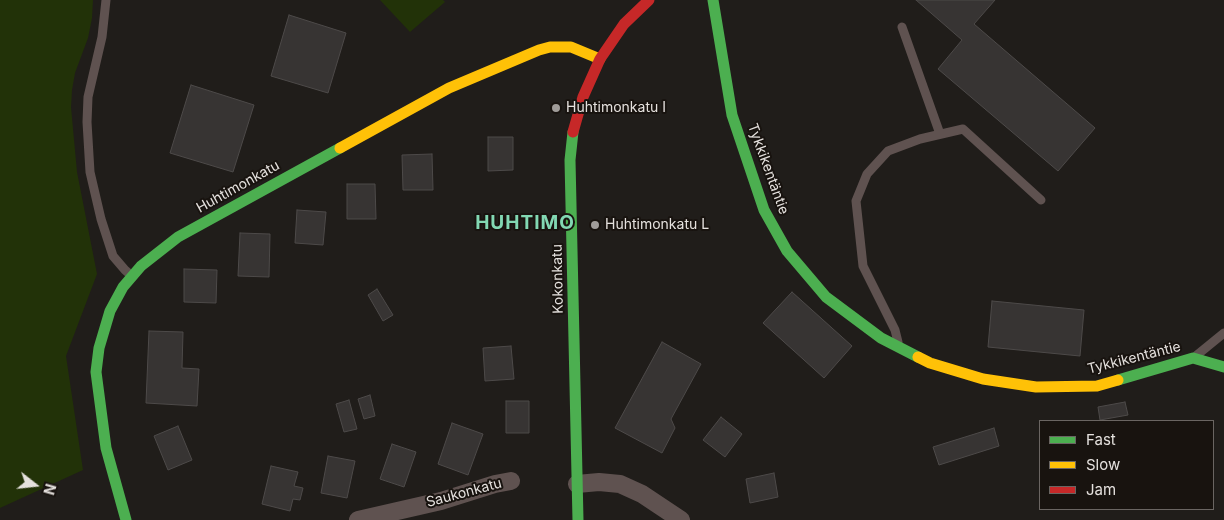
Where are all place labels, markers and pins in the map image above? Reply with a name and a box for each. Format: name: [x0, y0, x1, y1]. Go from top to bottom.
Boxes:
place label: Huhtimonkatu I: [566, 100, 666, 116]
marker: Huhtimonkatu I: [550, 102, 562, 114]
place label: Huhtimonkatu L: [605, 217, 709, 233]
marker: Huhtimonkatu L: [589, 219, 601, 231]

